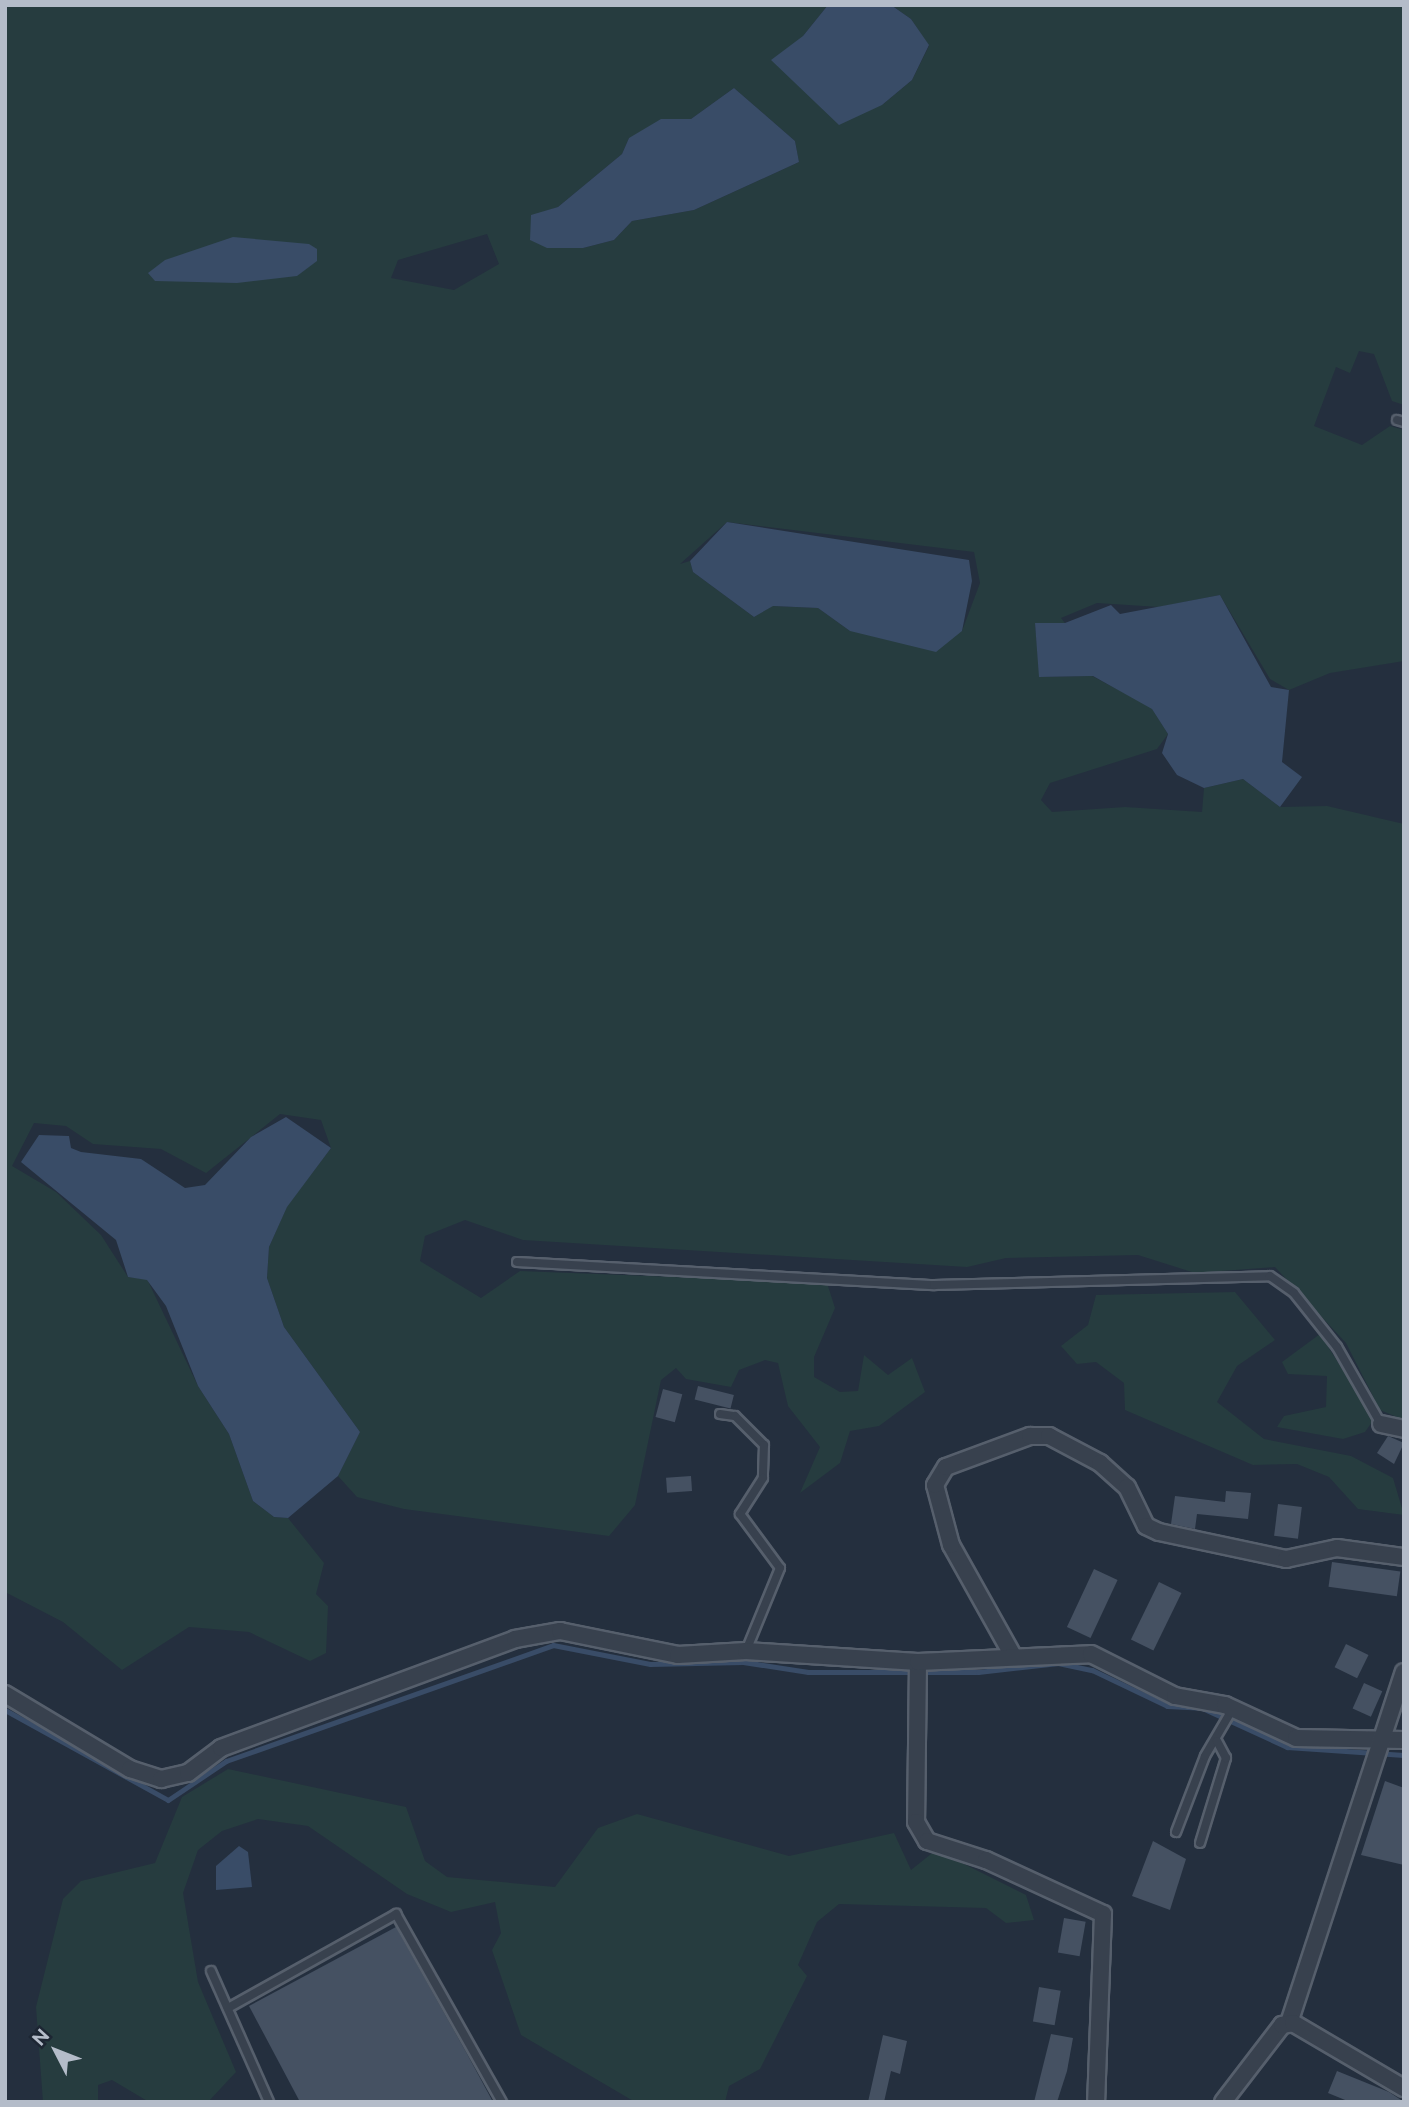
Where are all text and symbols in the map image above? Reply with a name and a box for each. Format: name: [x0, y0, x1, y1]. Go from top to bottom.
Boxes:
north arrow: [21, 2016, 91, 2086]
text: N: [27, 2024, 53, 2050]

